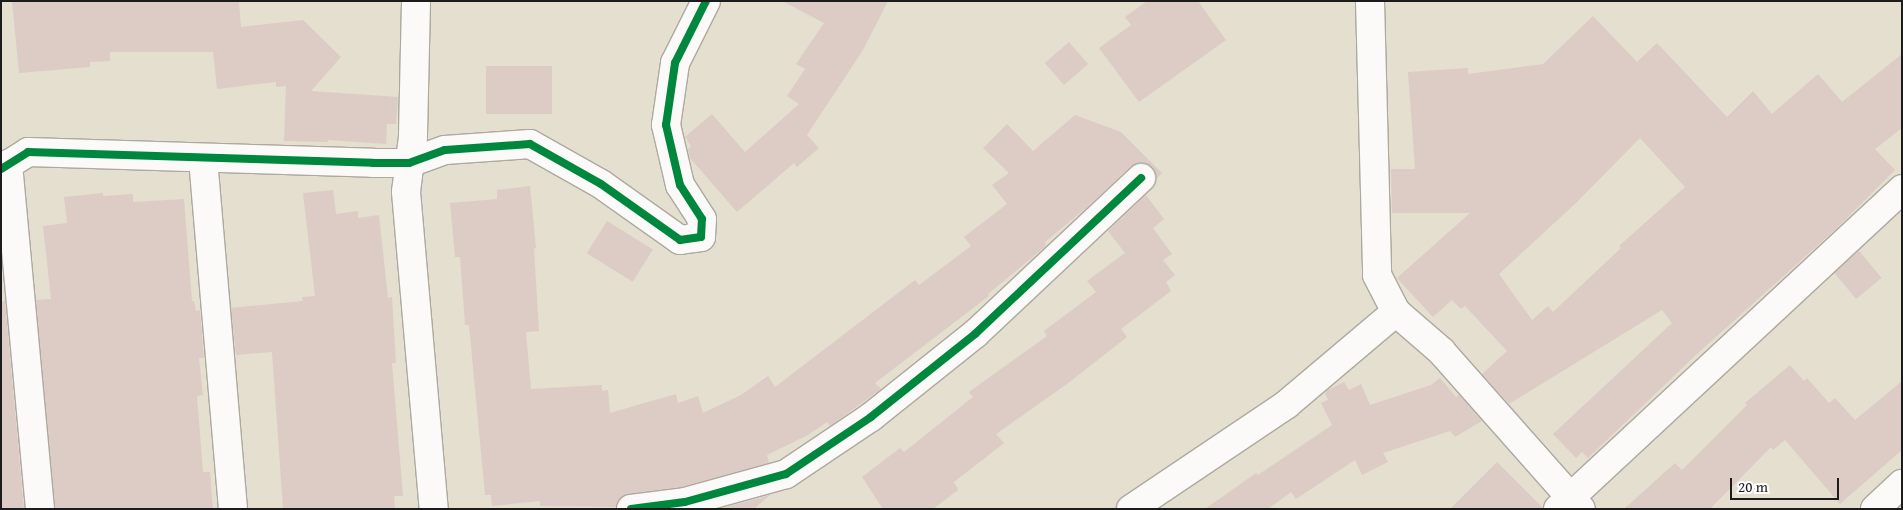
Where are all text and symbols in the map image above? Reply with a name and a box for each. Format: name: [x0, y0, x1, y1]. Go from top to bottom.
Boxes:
scale bar: [1733, 468, 1842, 500]
text: 20 m: [1738, 476, 1768, 497]

